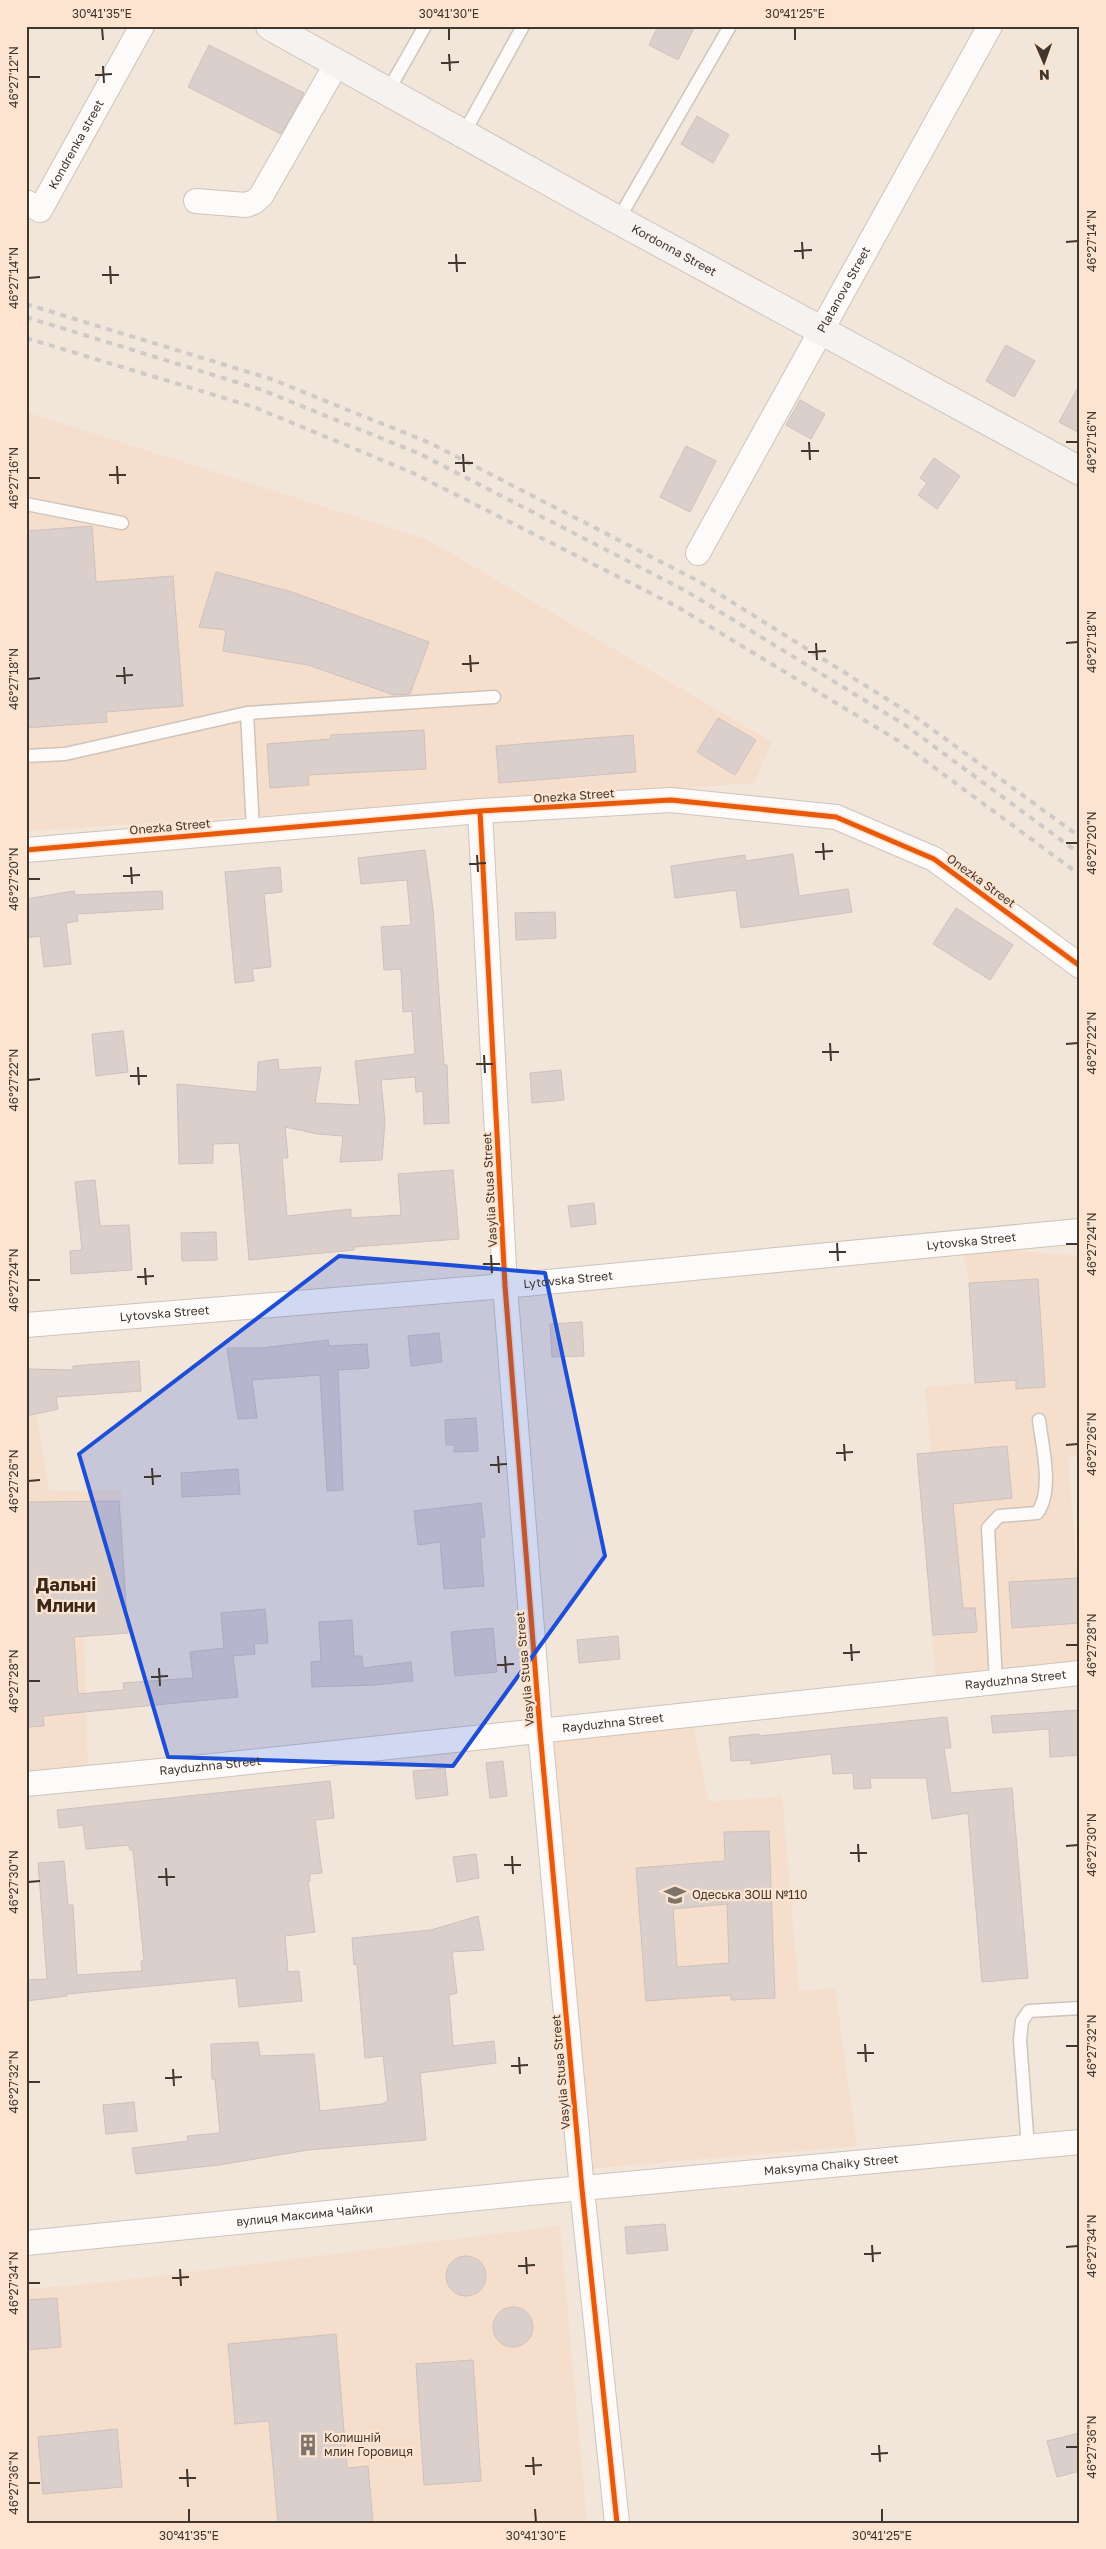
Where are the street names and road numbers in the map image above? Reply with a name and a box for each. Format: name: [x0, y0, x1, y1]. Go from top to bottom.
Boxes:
street label: Kondrenka street: [45, 97, 107, 192]
street label: Kordonna Street: [629, 221, 719, 279]
street label: Platanova Street: [814, 244, 873, 335]
street label: Onezka Street: [533, 785, 615, 806]
street label: Onezka Street: [129, 815, 211, 838]
street label: Onezka Street: [944, 851, 1019, 911]
street label: Vasylia Stusa Street: [479, 1132, 500, 1248]
street label: Lytovska Street: [926, 1229, 1017, 1253]
street label: Lytovska Street: [523, 1268, 614, 1291]
street label: Lytovska Street: [119, 1302, 210, 1324]
street label: Vasylia Stusa Street: [512, 1611, 537, 1727]
street label: Rayduzhna Street: [964, 1666, 1067, 1692]
street label: Rayduzhna Street: [561, 1710, 664, 1735]
street label: Rayduzhna Street: [159, 1753, 262, 1778]
street label: Vasylia Stusa Street: [548, 2014, 573, 2130]
street label: Maksyma Chaiky Street: [763, 2151, 899, 2178]
street label: вулиця Максима Чайки: [236, 2201, 374, 2229]

